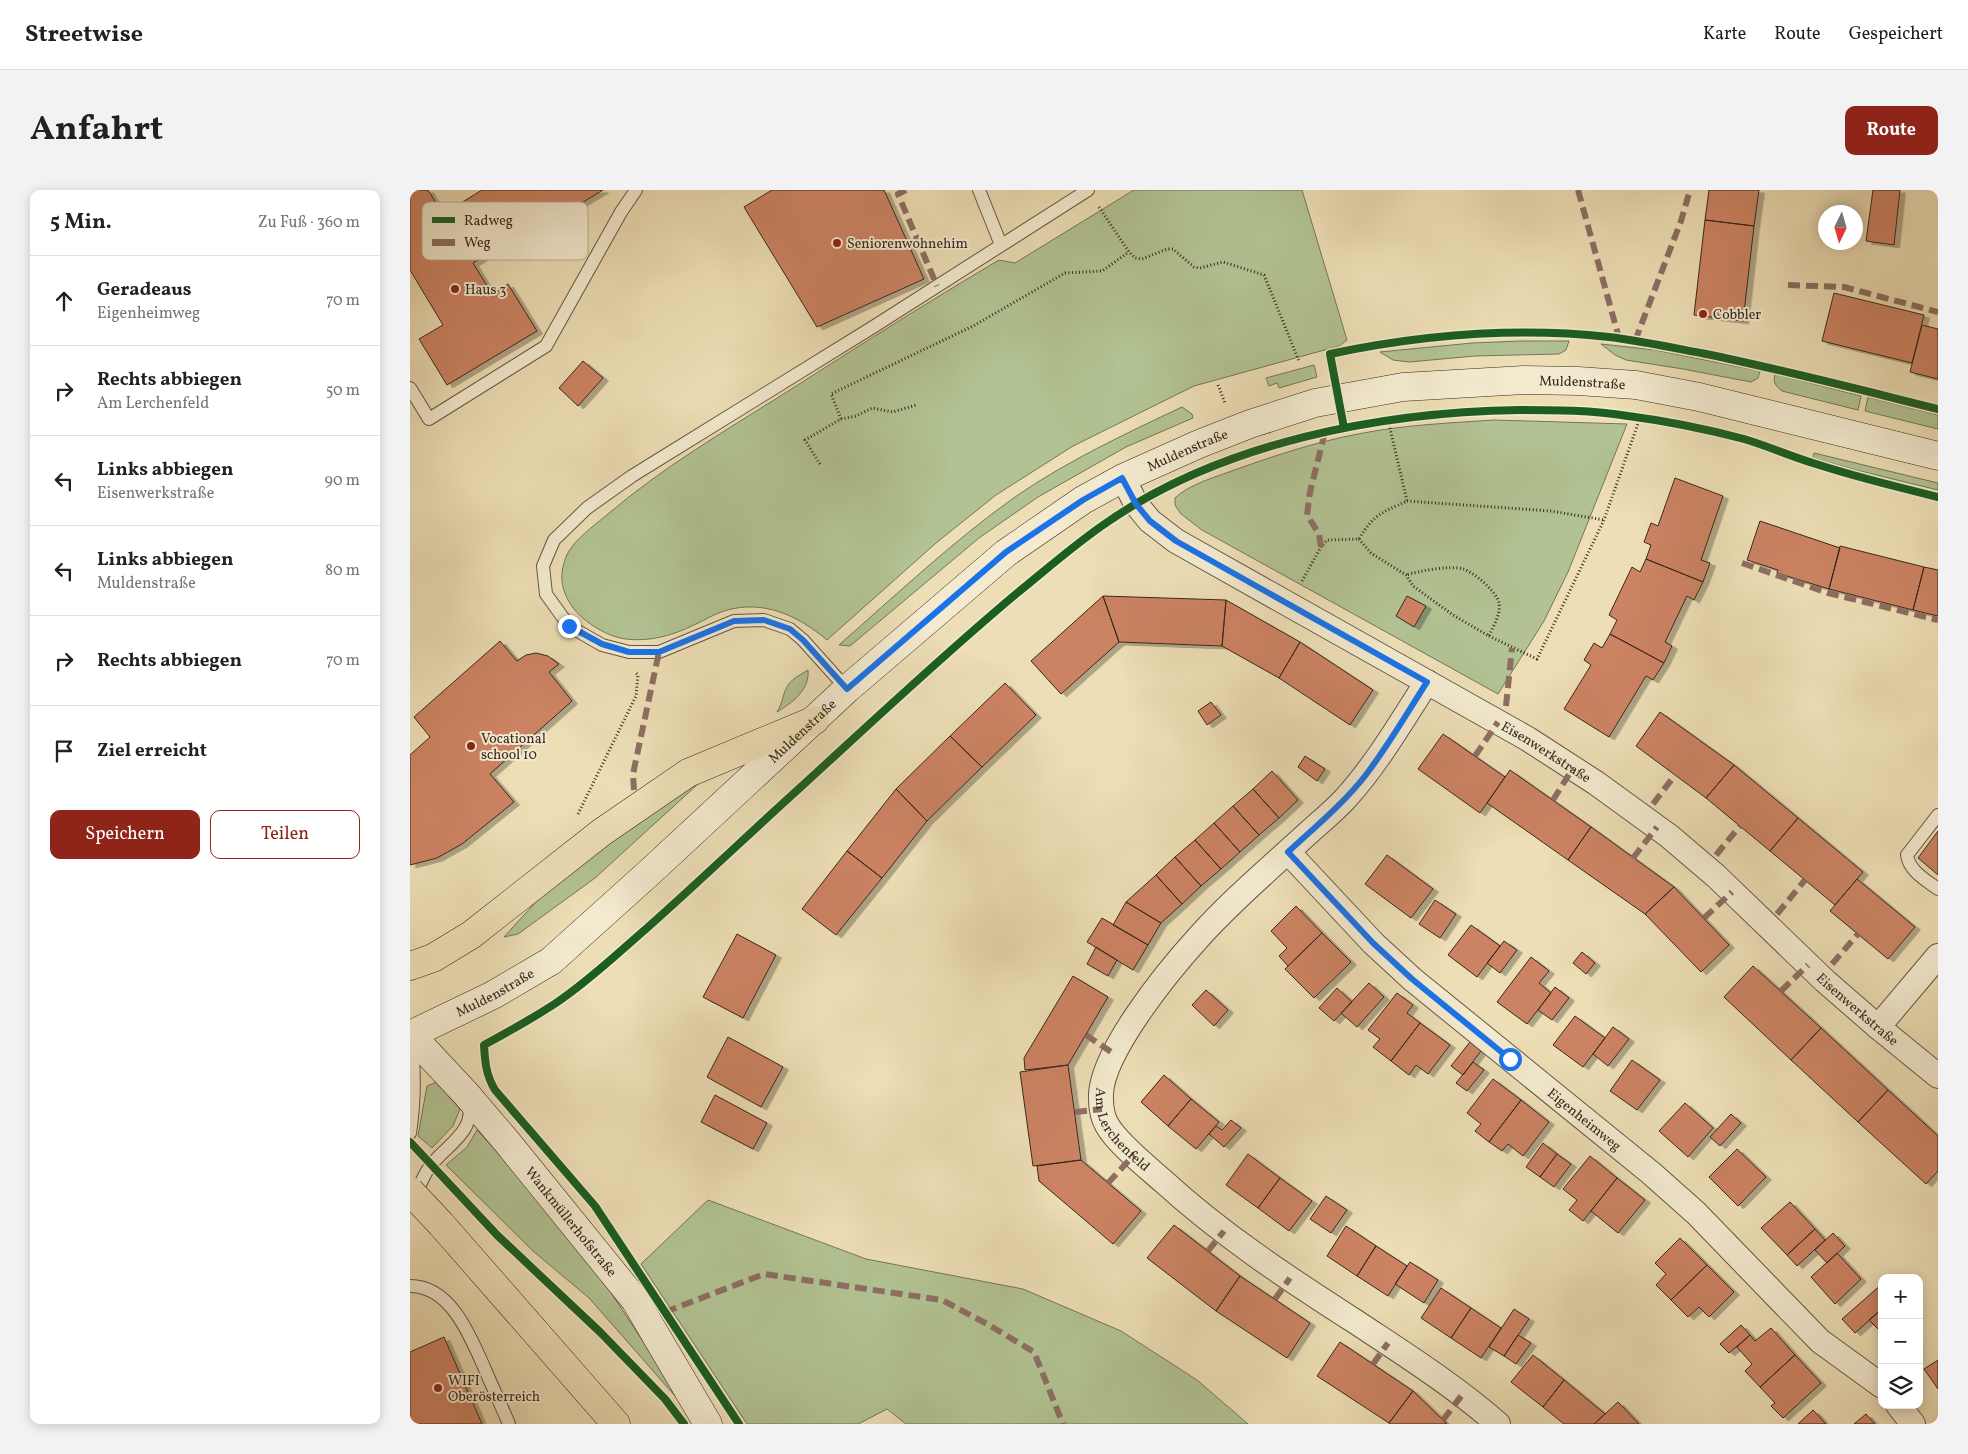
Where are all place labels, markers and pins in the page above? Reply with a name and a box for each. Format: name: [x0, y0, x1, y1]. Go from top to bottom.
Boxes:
place label: Seniorenwohnehim: [847, 235, 968, 254]
marker: Seniorenwohnehim: [831, 237, 843, 249]
place label: Haus 3: [465, 281, 506, 300]
marker: Haus 3: [449, 283, 461, 295]
place label: Cobbler: [1713, 306, 1761, 325]
marker: Cobbler: [1697, 308, 1709, 320]
place label: Vocational school 10: [481, 730, 546, 765]
marker: Vocational school 10: [465, 740, 477, 752]
place label: WIFI Oberösterreich: [448, 1372, 540, 1407]
marker: WIFI Oberösterreich: [432, 1382, 444, 1394]

